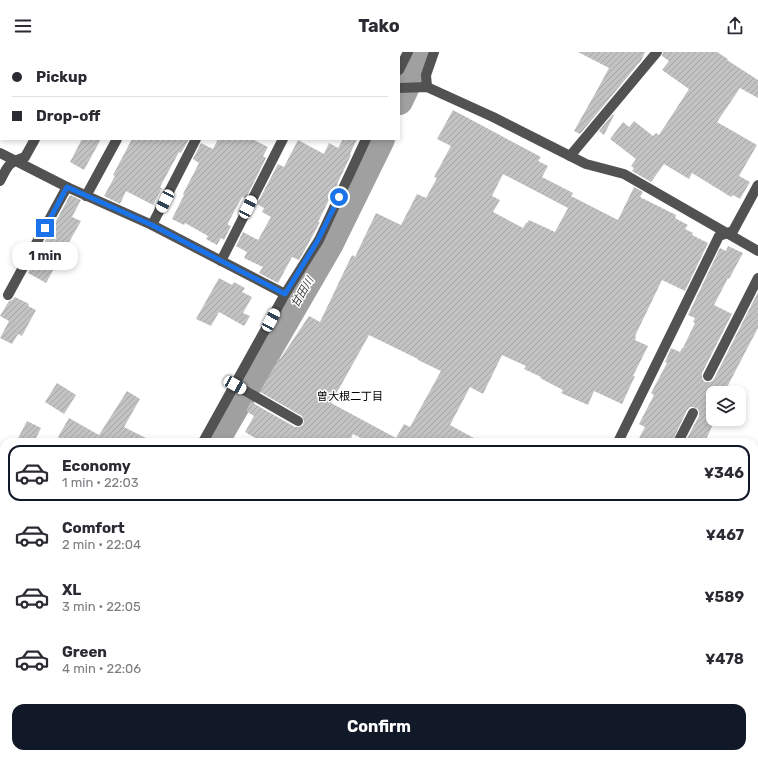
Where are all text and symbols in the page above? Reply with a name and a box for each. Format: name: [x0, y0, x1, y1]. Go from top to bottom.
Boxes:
icon: menu: [12, 15, 34, 37]
text: Tako: [358, 15, 400, 37]
icon: share: [724, 15, 746, 37]
text: Pickup: [36, 68, 87, 86]
text: Drop-off: [36, 107, 100, 125]
car: [154, 188, 176, 214]
route start: [330, 188, 348, 206]
car: [237, 194, 259, 220]
route end: [36, 219, 54, 237]
callout: 1 min: [12, 242, 78, 270]
text: 1 min: [28, 248, 62, 263]
water label: 甘田川: [289, 274, 317, 310]
car: [260, 307, 282, 333]
car: [222, 374, 248, 396]
map controls: [706, 386, 746, 426]
button: layers: [706, 386, 746, 426]
district label: 曽大根二丁目: [317, 390, 383, 403]
icon: car: [14, 455, 50, 491]
text: Economy: [62, 457, 131, 475]
text: ¥346: [704, 464, 744, 482]
text: 1 min · 22:03: [62, 475, 139, 490]
icon: car: [14, 517, 50, 553]
text: Comfort: [62, 519, 125, 537]
text: ¥467: [706, 526, 744, 544]
text: 2 min · 22:04: [62, 537, 141, 552]
icon: car: [14, 579, 50, 615]
text: XL: [62, 581, 81, 599]
text: ¥589: [704, 588, 744, 606]
text: 3 min · 22:05: [62, 599, 141, 614]
icon: car: [14, 641, 50, 677]
text: Green: [62, 643, 107, 661]
text: ¥478: [705, 650, 744, 668]
text: 4 min · 22:06: [62, 661, 141, 676]
button: Confirm: [12, 704, 746, 750]

